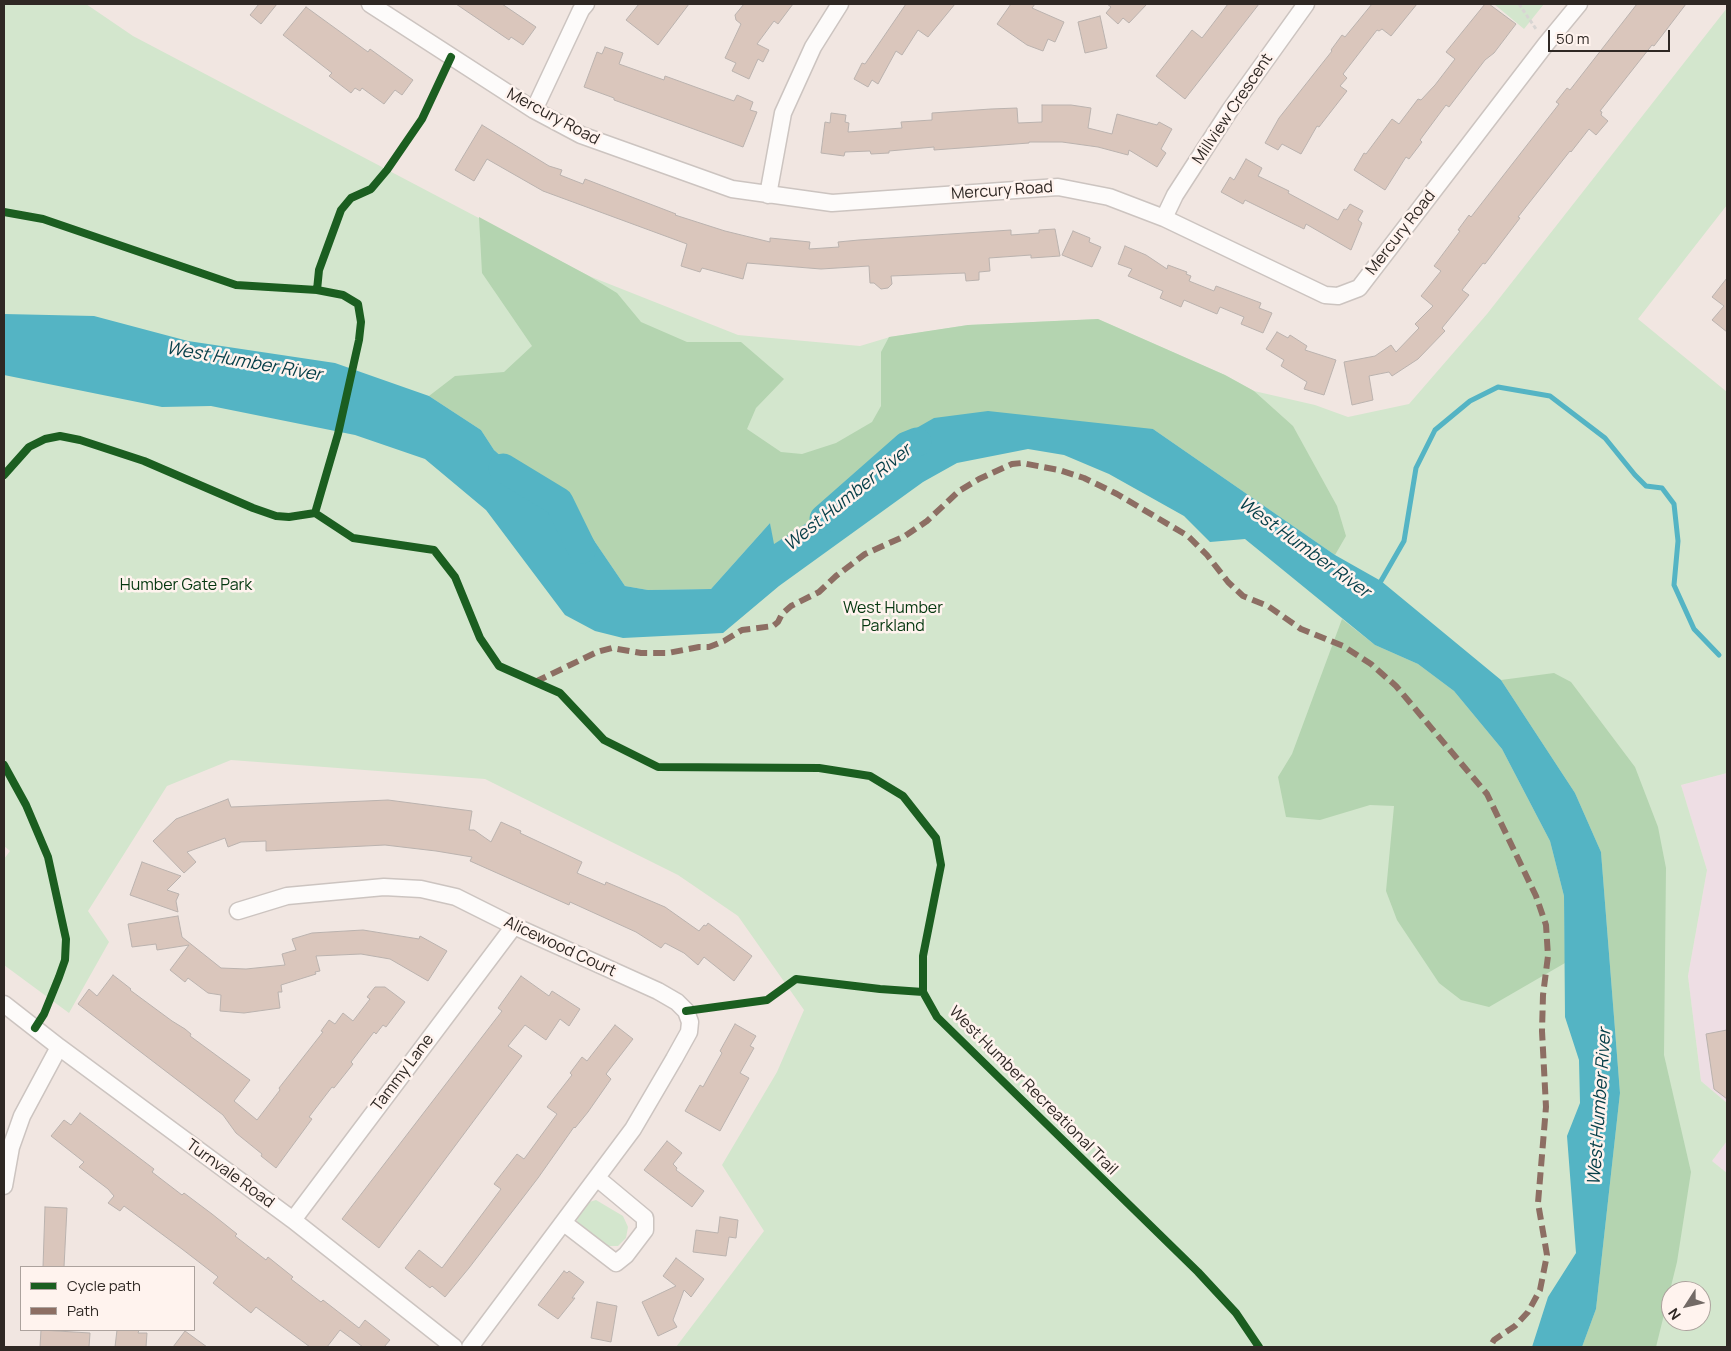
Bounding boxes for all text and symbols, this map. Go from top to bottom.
scale bar [1551,20,1674,52]
text: 50 m [1556,28,1590,49]
street label: Millview Crescent [1189,50,1277,168]
street label: Mercury Road [503,85,603,149]
street label: Mercury Road [950,178,1054,204]
street label: Mercury Road [1362,187,1440,279]
water label: West Humber River [165,338,323,386]
water label: West Humber River [780,440,916,556]
water label: West Humber River [1234,493,1374,603]
park label: Humber Gate Park [120,576,252,596]
park label: West Humber Parkland [843,599,943,637]
street label: Alicewood Court [501,913,619,981]
street label: West Humber Recreational Trail [945,1003,1121,1179]
water label: West Humber River [1584,1028,1616,1186]
street label: Tammy Lane [368,1031,438,1115]
street label: Turnvale Road [182,1136,278,1212]
legend [20,1266,195,1331]
text: Cycle path [67,1275,141,1296]
north arrow [1661,1281,1711,1331]
text: Path [67,1300,99,1321]
text: N [1663,1305,1685,1324]

